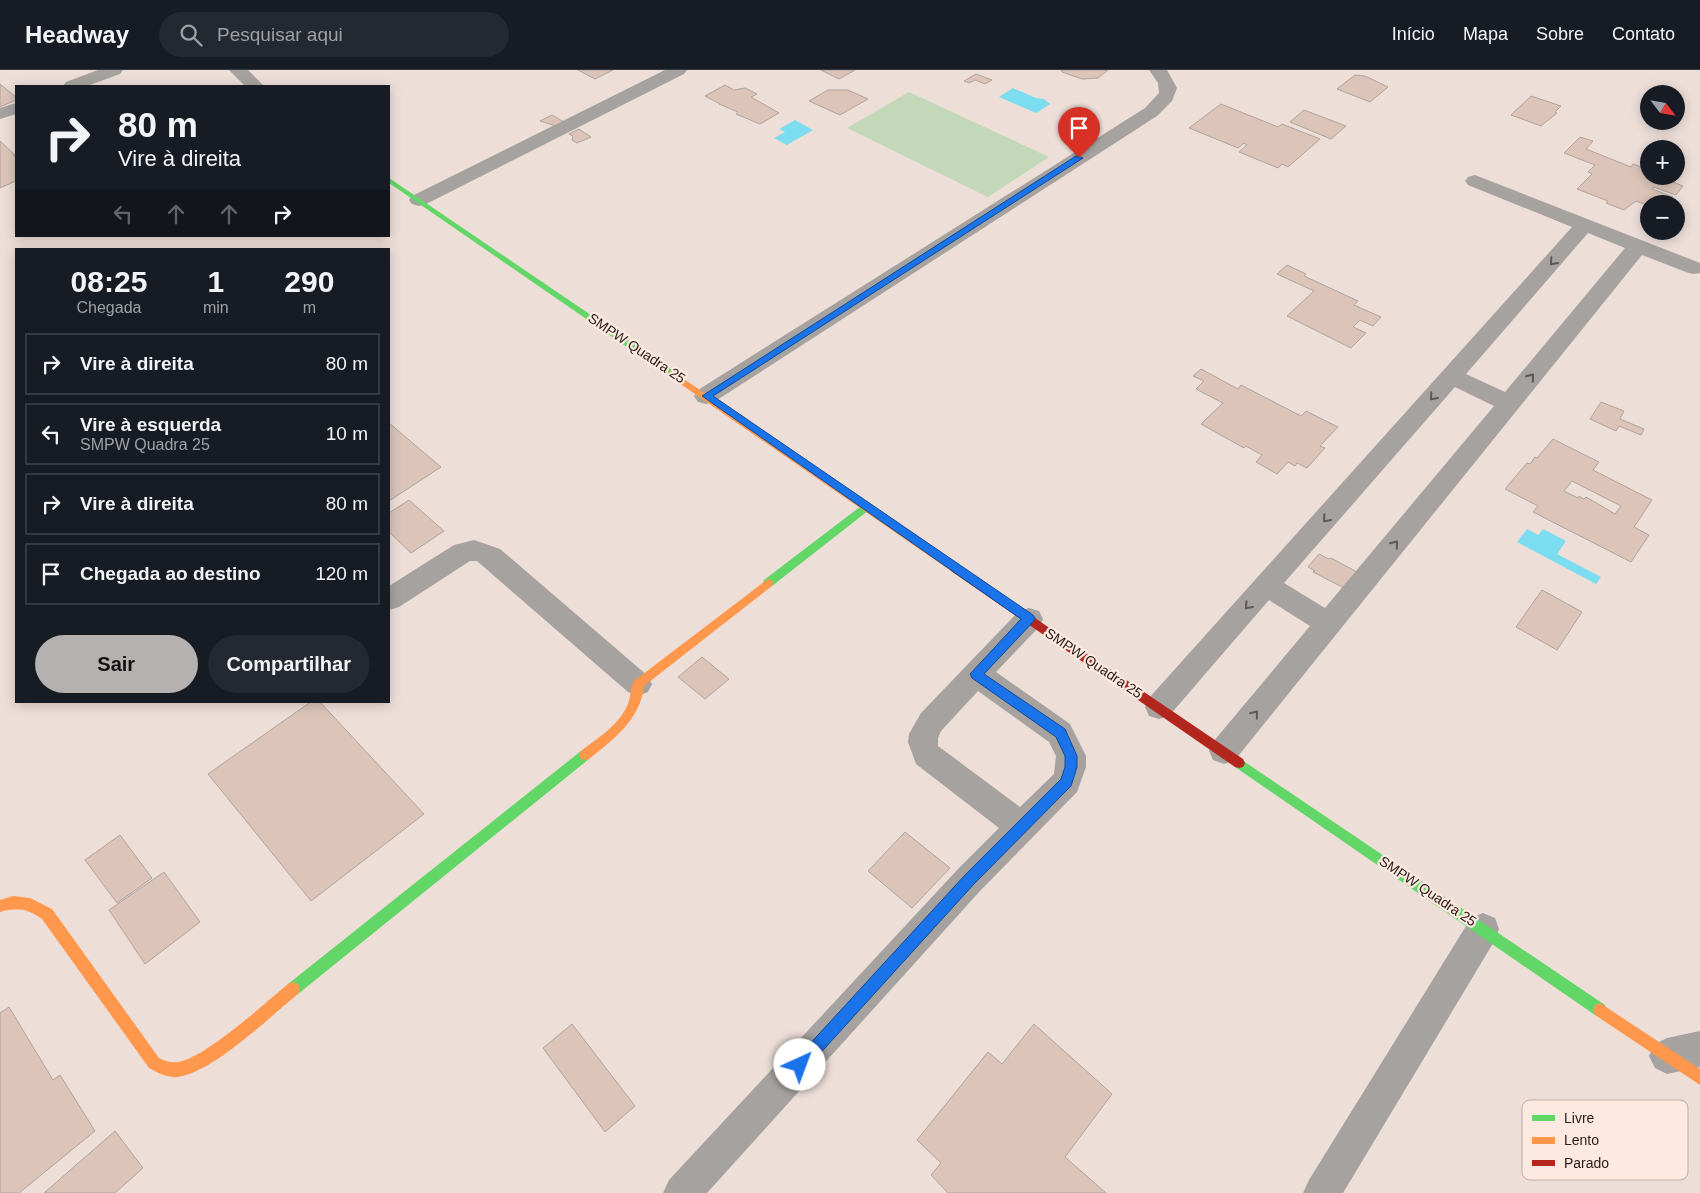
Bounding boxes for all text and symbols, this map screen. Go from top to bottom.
search box [159,12,509,57]
text: Headway [25,21,129,48]
icon: search [177,21,205,49]
text: Pesquisar aqui [217,24,343,45]
text: Início [1392,24,1435,44]
text: Mapa [1463,24,1508,44]
text: Sobre [1536,24,1584,44]
text: Contato [1612,24,1675,44]
north arrow [1640,85,1685,130]
map controls [1640,85,1685,240]
icon: right [35,105,100,170]
text: 80 m [118,105,198,144]
pin [1058,107,1100,158]
icon: arrive [1065,114,1093,142]
button: + [1640,140,1685,185]
text: Vire à direita [118,146,241,171]
button: − [1640,195,1685,240]
icon: left [109,200,137,228]
icon: ahead [162,200,190,228]
icon: ahead [215,200,243,228]
icon: right [268,200,296,228]
one-way arrow [1550,256,1559,265]
text: 08:25 [71,265,147,298]
text: 1 [207,265,224,298]
text: 290 [284,265,334,298]
text: Chegada [76,299,141,316]
text: min [203,299,229,316]
text: m [303,299,316,316]
street label: SMPW Quadra 25 [585,310,689,387]
icon: right [37,350,65,378]
text: Vire à direita [80,353,194,374]
text: 80 m [326,353,368,374]
one-way arrow [1526,374,1534,383]
one-way arrow [1430,391,1439,400]
text: Vire à esquerda [80,414,221,435]
icon: left [37,420,65,448]
text: 10 m [326,423,368,444]
text: SMPW Quadra 25 [80,436,210,453]
icon: right [37,490,65,518]
text: Vire à direita [80,493,194,514]
text: 80 m [326,493,368,514]
one-way arrow [1323,513,1332,522]
one-way arrow [1390,540,1399,549]
icon: arrive [37,560,65,588]
text: Chegada ao destino [80,563,261,584]
text: 120 m [315,563,368,584]
one-way arrow [1245,600,1253,609]
street label: SMPW Quadra 25 [1042,625,1146,702]
button: Sair [35,635,198,693]
button: Compartilhar [208,635,370,693]
one-way arrow [1249,711,1257,720]
street label: SMPW Quadra 25 [1376,853,1480,930]
position arrow [773,1038,825,1090]
legend [1522,1100,1688,1180]
text: Livre [1564,1110,1595,1126]
text: Lento [1564,1132,1599,1148]
text: Parado [1564,1155,1609,1171]

